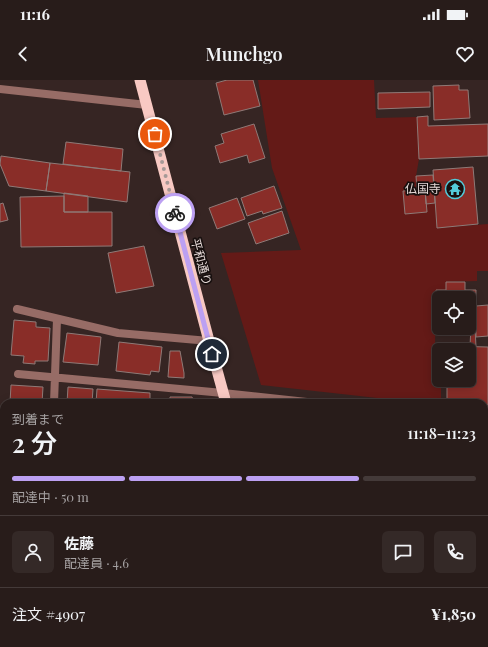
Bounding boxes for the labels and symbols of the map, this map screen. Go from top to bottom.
pin [138,117,172,151]
temple icon: 仏国寺 [444,178,466,200]
place label: 仏国寺 [405,180,441,196]
courier [155,193,195,233]
street label: 平和通り [188,236,216,287]
pin [195,337,229,371]

